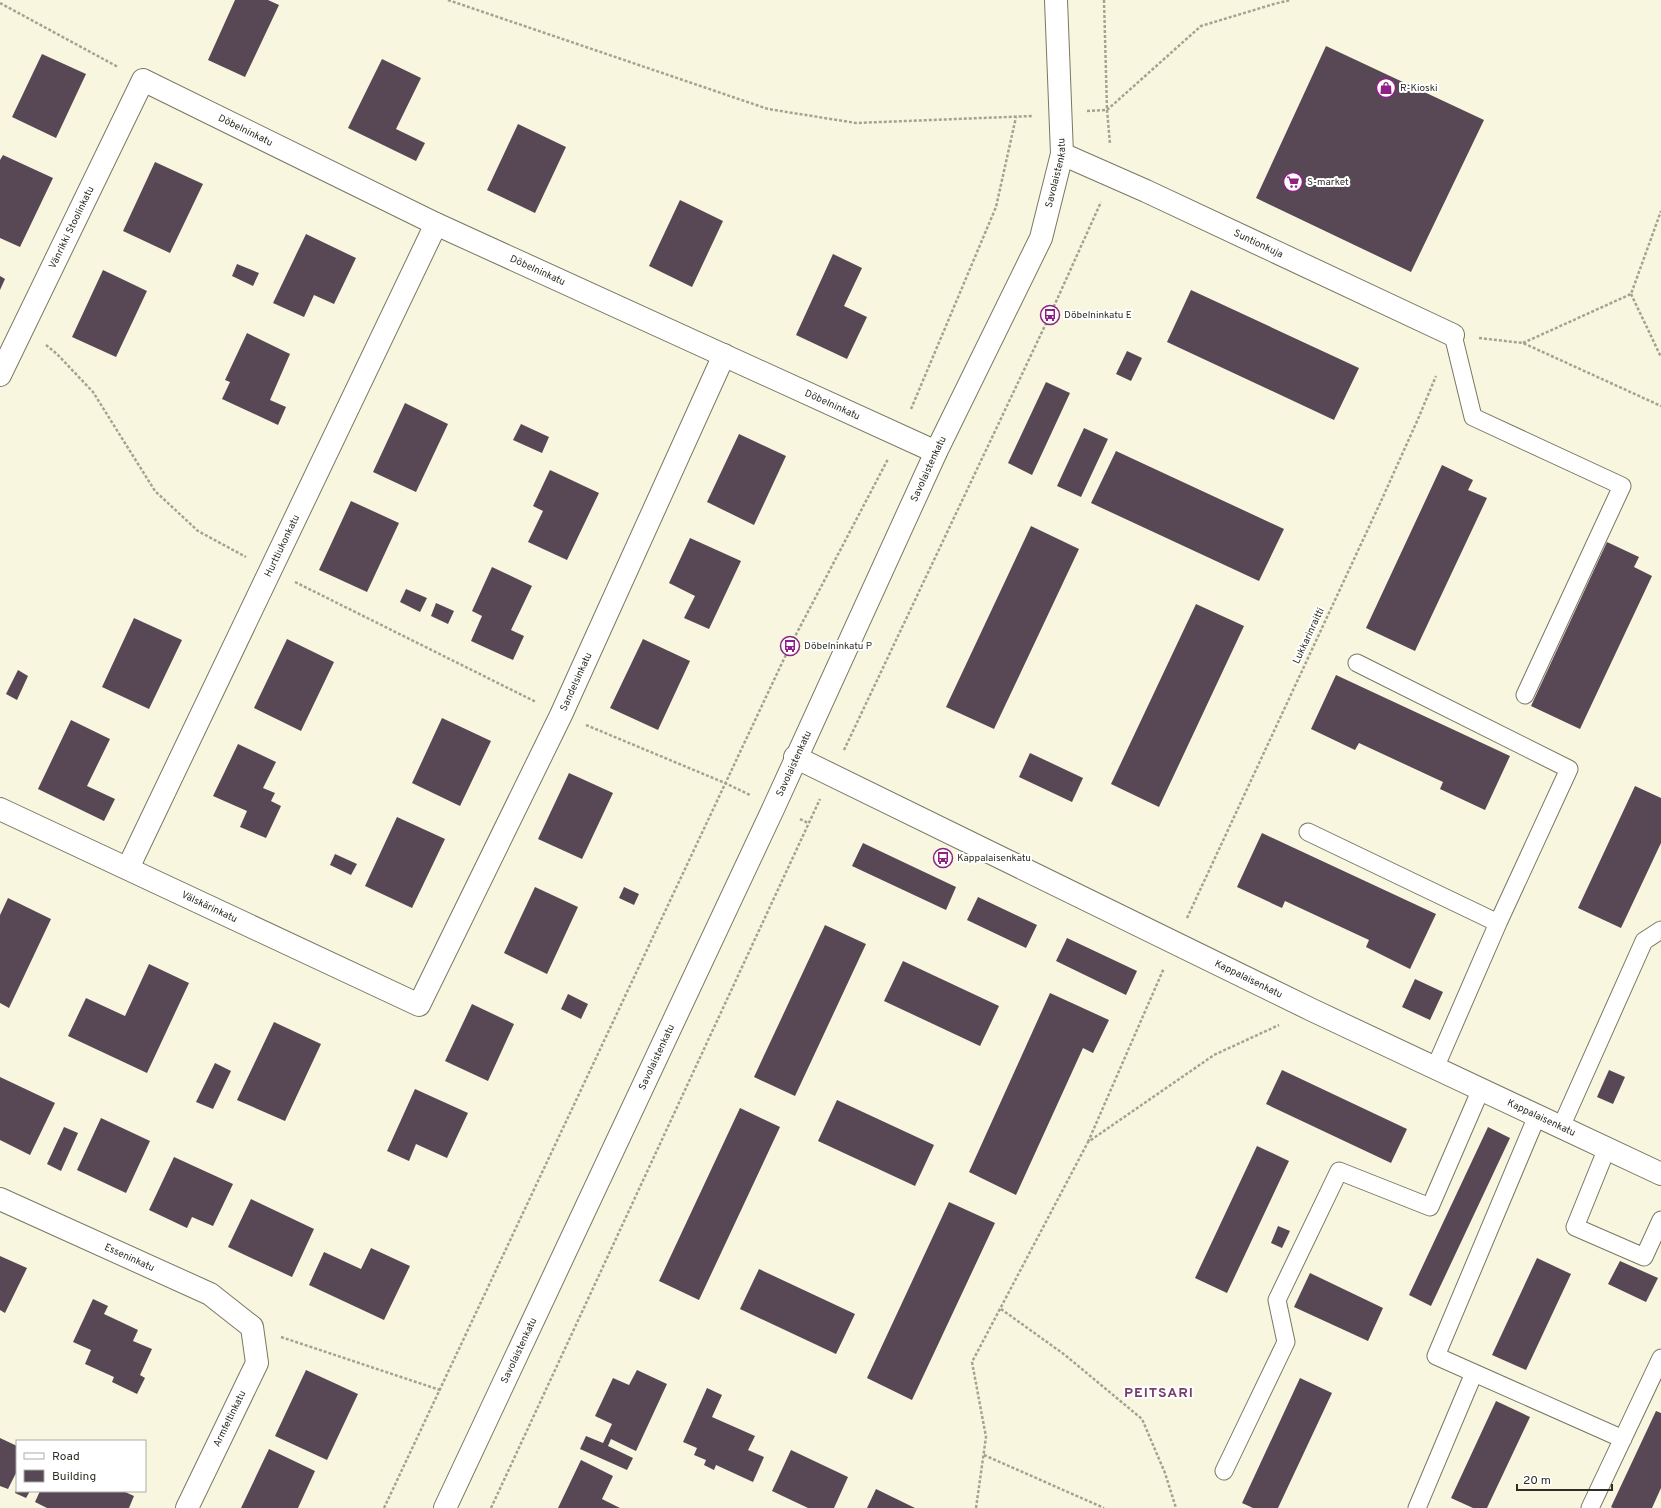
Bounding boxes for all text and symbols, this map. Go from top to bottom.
shop icon: R-Kioski [1375,77,1397,99]
place label: R-Kioski [1400,82,1438,95]
street label: Döbelninkatu [216,111,275,149]
street label: Savolaistenkatu [1042,138,1069,209]
supermarket icon: S-market [1282,171,1304,193]
place label: S-market [1307,176,1349,189]
street label: Vänrikki Stoolinkatu [46,184,97,271]
street label: Suntionkuja [1231,227,1285,261]
street label: Döbelninkatu [508,252,567,289]
bus stop icon: Döbelninkatu E [1039,304,1061,326]
place label: Döbelninkatu E [1064,309,1132,322]
street label: Döbelninkatu [803,387,862,423]
street label: Savolaistenkatu [908,434,949,504]
street label: Hurttiukonkatu [262,513,303,579]
street label: Lukkarinraitti [1290,606,1328,666]
bus stop icon: Döbelninkatu P [779,635,801,657]
place label: Döbelninkatu P [804,640,872,653]
street label: Sandelsinkatu [557,650,595,713]
street label: Savolaistenkatu [773,729,814,799]
bus stop icon: Kappalaisenkatu [932,847,954,869]
place label: Kappalaisenkatu [957,852,1031,865]
street label: Välskärinkatu [179,888,239,926]
street label: Kappalaisenkatu [1212,957,1285,1001]
street label: Savolaistenkatu [636,1022,678,1092]
street label: Kappalaisenkatu [1505,1096,1578,1139]
street label: Esseninkatu [102,1241,157,1275]
street label: Savolaistenkatu [498,1316,540,1385]
district label: PEITSARI [1124,1385,1194,1402]
street label: Armfeltinkatu [211,1389,249,1449]
legend [16,1440,146,1492]
text: Road [52,1449,80,1465]
scale bar [1517,1466,1612,1492]
text: Building [52,1469,96,1485]
text: 20 m [1523,1473,1551,1489]

